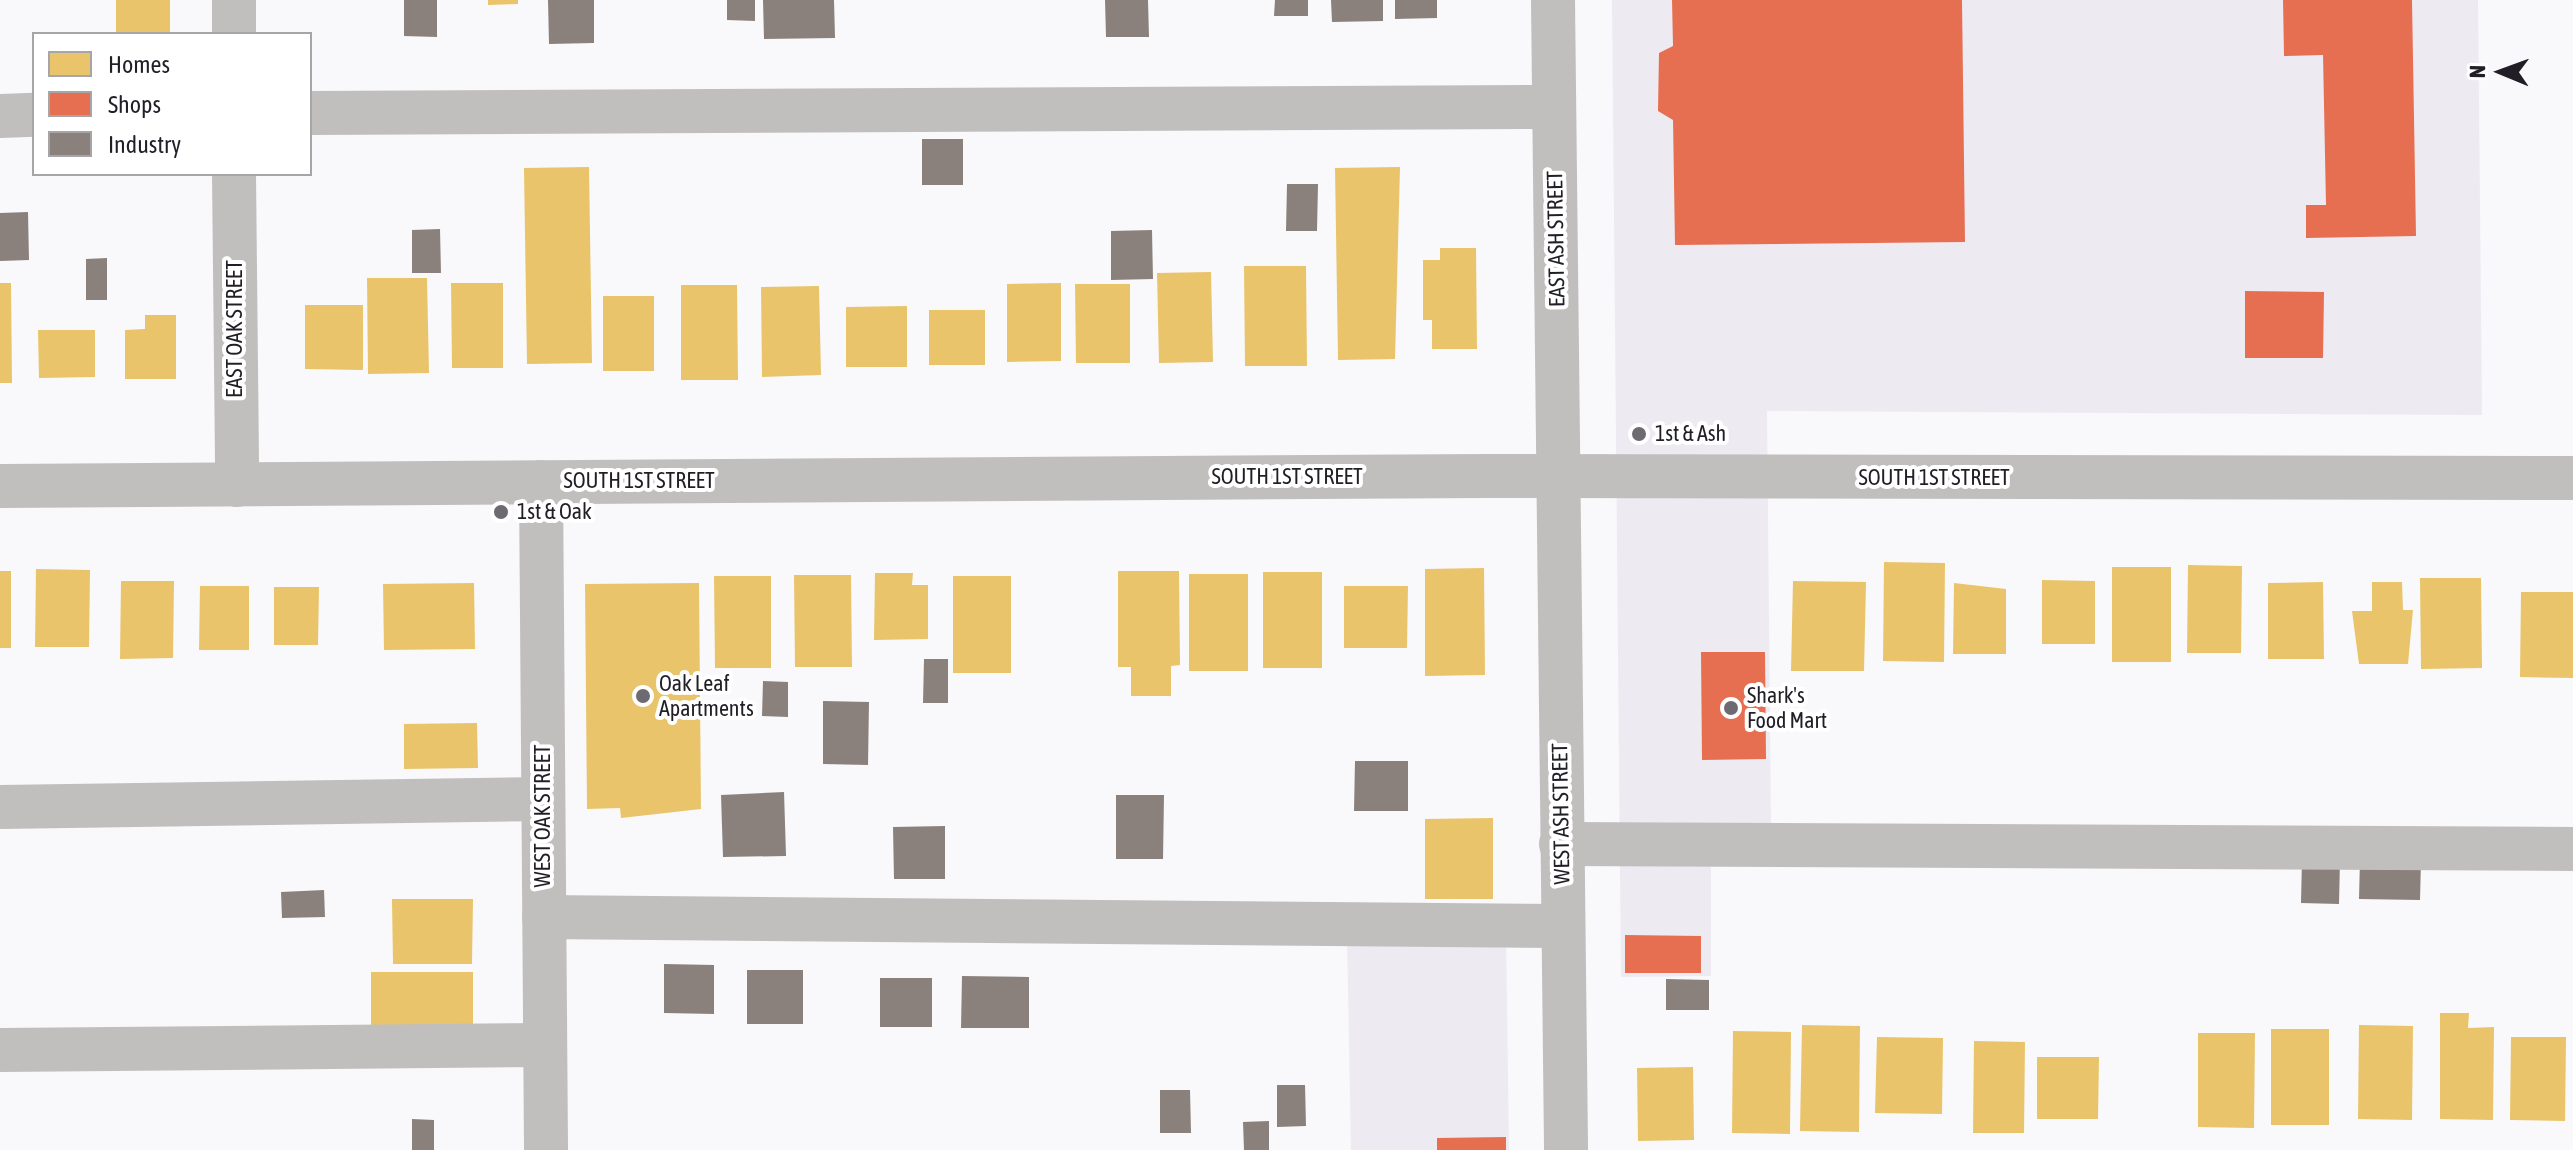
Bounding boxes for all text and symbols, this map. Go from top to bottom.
legend [32,32,312,176]
north arrow [2461,32,2541,112]
text: Homes [108,51,170,78]
text: N [2464,65,2490,78]
text: Shops [108,91,161,118]
text: Industry [108,131,181,158]
street label: EAST ASH STREET [1542,171,1570,307]
street label: EAST OAK STREET [222,260,248,398]
place label: 1st & Ash [1655,421,1726,447]
marker: 1st & Ash [1630,425,1648,443]
street label: SOUTH 1ST STREET [1211,464,1363,490]
street label: SOUTH 1ST STREET [1858,465,2010,491]
street label: SOUTH 1ST STREET [563,468,715,494]
place label: 1st & Oak [517,499,592,525]
marker: 1st & Oak [492,503,510,521]
place label: Oak Leaf Apartments [659,670,754,722]
place label: Shark's Food Mart [1747,682,1827,734]
marker: Oak Leaf Apartments [634,687,652,705]
marker: Shark's Food Mart [1722,699,1740,717]
street label: WEST ASH STREET [1547,743,1575,885]
street label: WEST OAK STREET [530,745,556,887]

